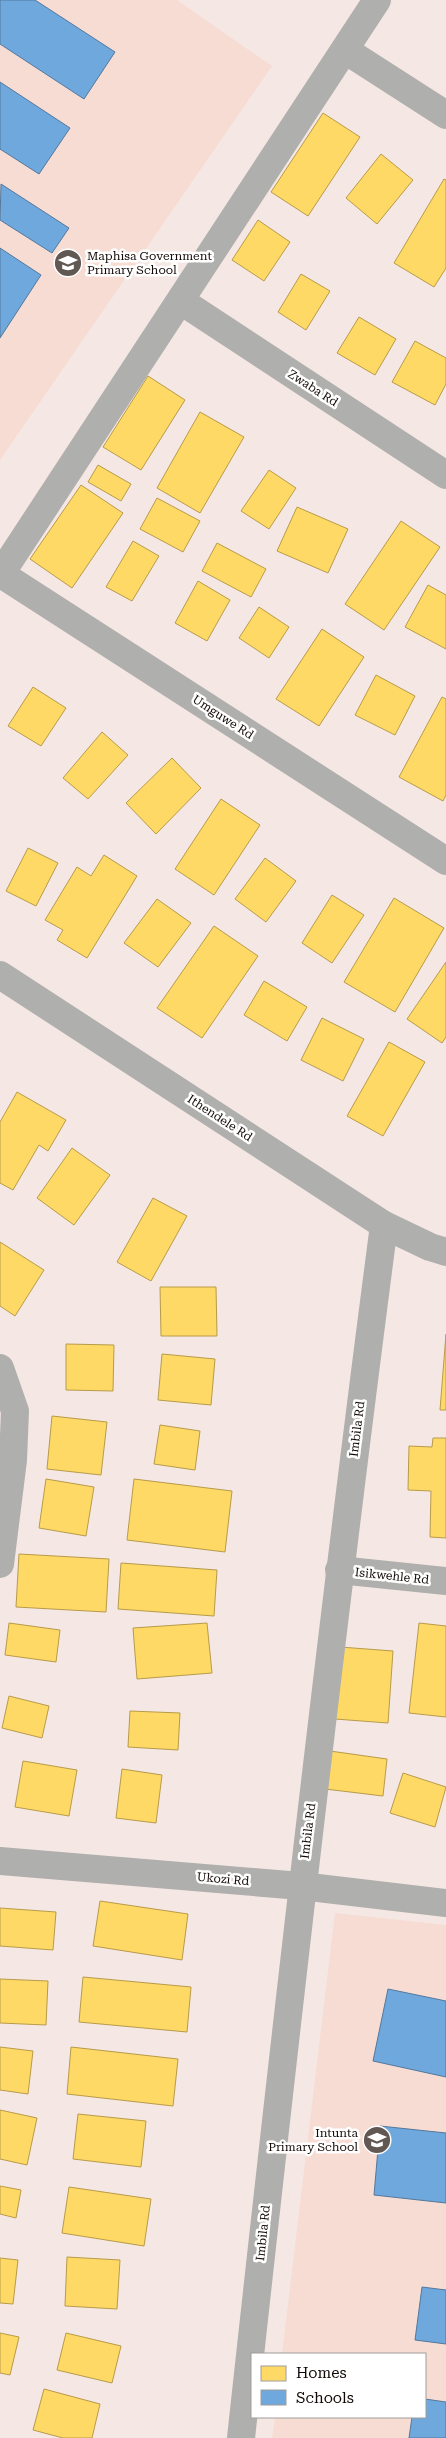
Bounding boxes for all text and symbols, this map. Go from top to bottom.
school or university icon: Maphisa Government Primary School [53,248,83,278]
place label: Maphisa Government Primary School [87,249,212,277]
street label: Zwaba Rd [285,367,341,409]
street label: Umguwe Rd [190,692,256,742]
street label: Ithendele Rd [185,1092,255,1144]
street label: Imbila Rd [347,1400,367,1458]
street label: Isikwehle Rd [354,1565,430,1587]
street label: Imbila Rd [298,1802,318,1860]
street label: Ukozi Rd [196,1870,250,1888]
school or university icon: Intunta Primary School [362,2125,392,2155]
place label: Intunta Primary School [268,2126,358,2154]
street label: Imbila Rd [253,2204,273,2262]
legend [251,2353,426,2418]
text: Homes [296,2364,347,2382]
text: Schools [296,2389,354,2407]

